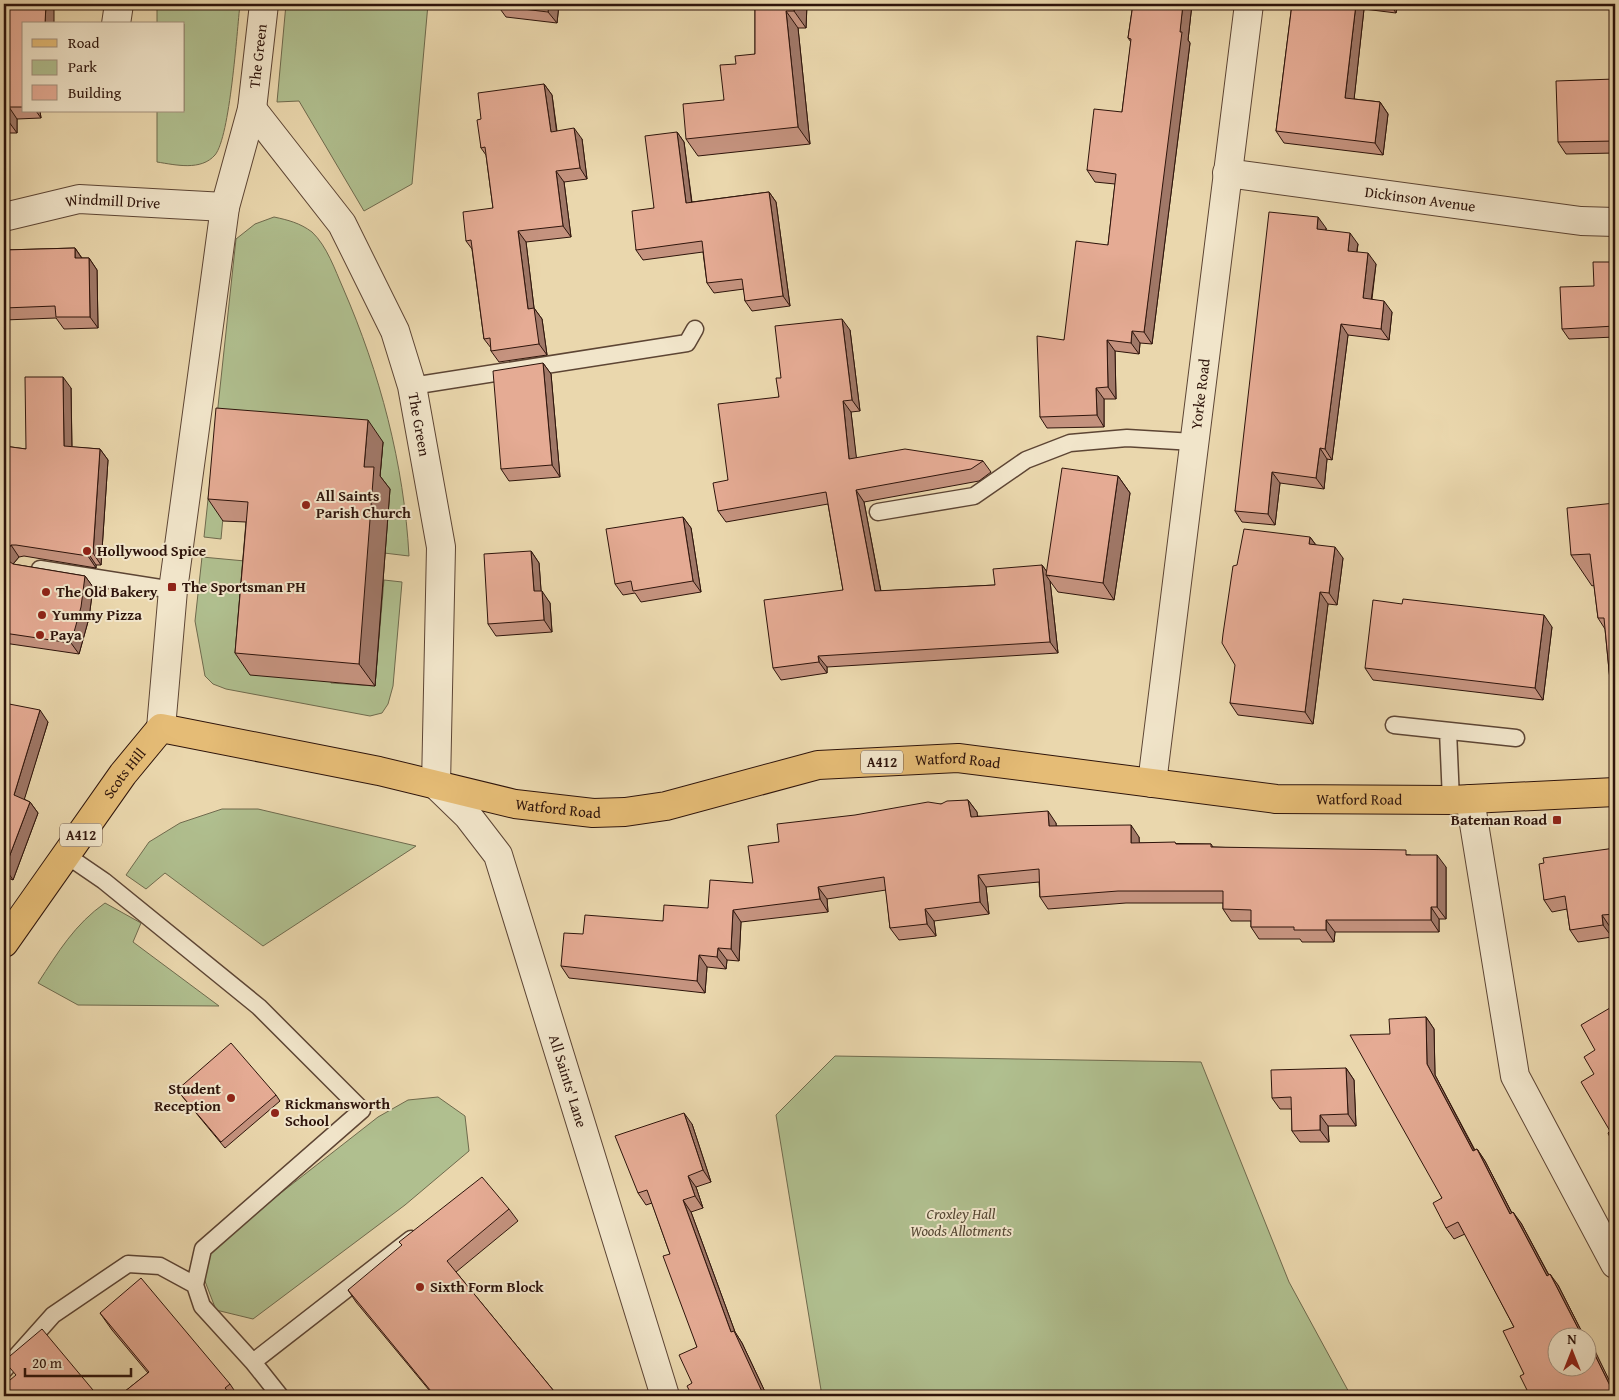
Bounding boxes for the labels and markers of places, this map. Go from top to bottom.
place label: All Saints Parish Church [316,485,411,523]
marker: All Saints Parish Church [300,499,312,511]
place label: Hollywood Spice [97,540,206,561]
marker: Hollywood Spice [81,545,93,557]
place label: The Sportsman PH [182,576,306,597]
place label: The Old Bakery [56,581,158,602]
marker: The Sportsman PH [166,581,178,593]
marker: The Old Bakery [40,586,52,598]
place label: Yummy Pizza [52,604,142,625]
marker: Yummy Pizza [36,609,48,621]
place label: Paya [50,624,82,645]
marker: Paya [34,629,46,641]
place label: Bateman Road [1451,809,1547,830]
marker: Bateman Road [1551,814,1563,826]
place label: Student Reception [154,1078,221,1116]
marker: Student Reception [225,1092,237,1104]
place label: Rickmansworth School [285,1093,390,1131]
marker: Rickmansworth School [269,1107,281,1119]
place label: Sixth Form Block [430,1276,544,1297]
marker: Sixth Form Block [414,1281,426,1293]

